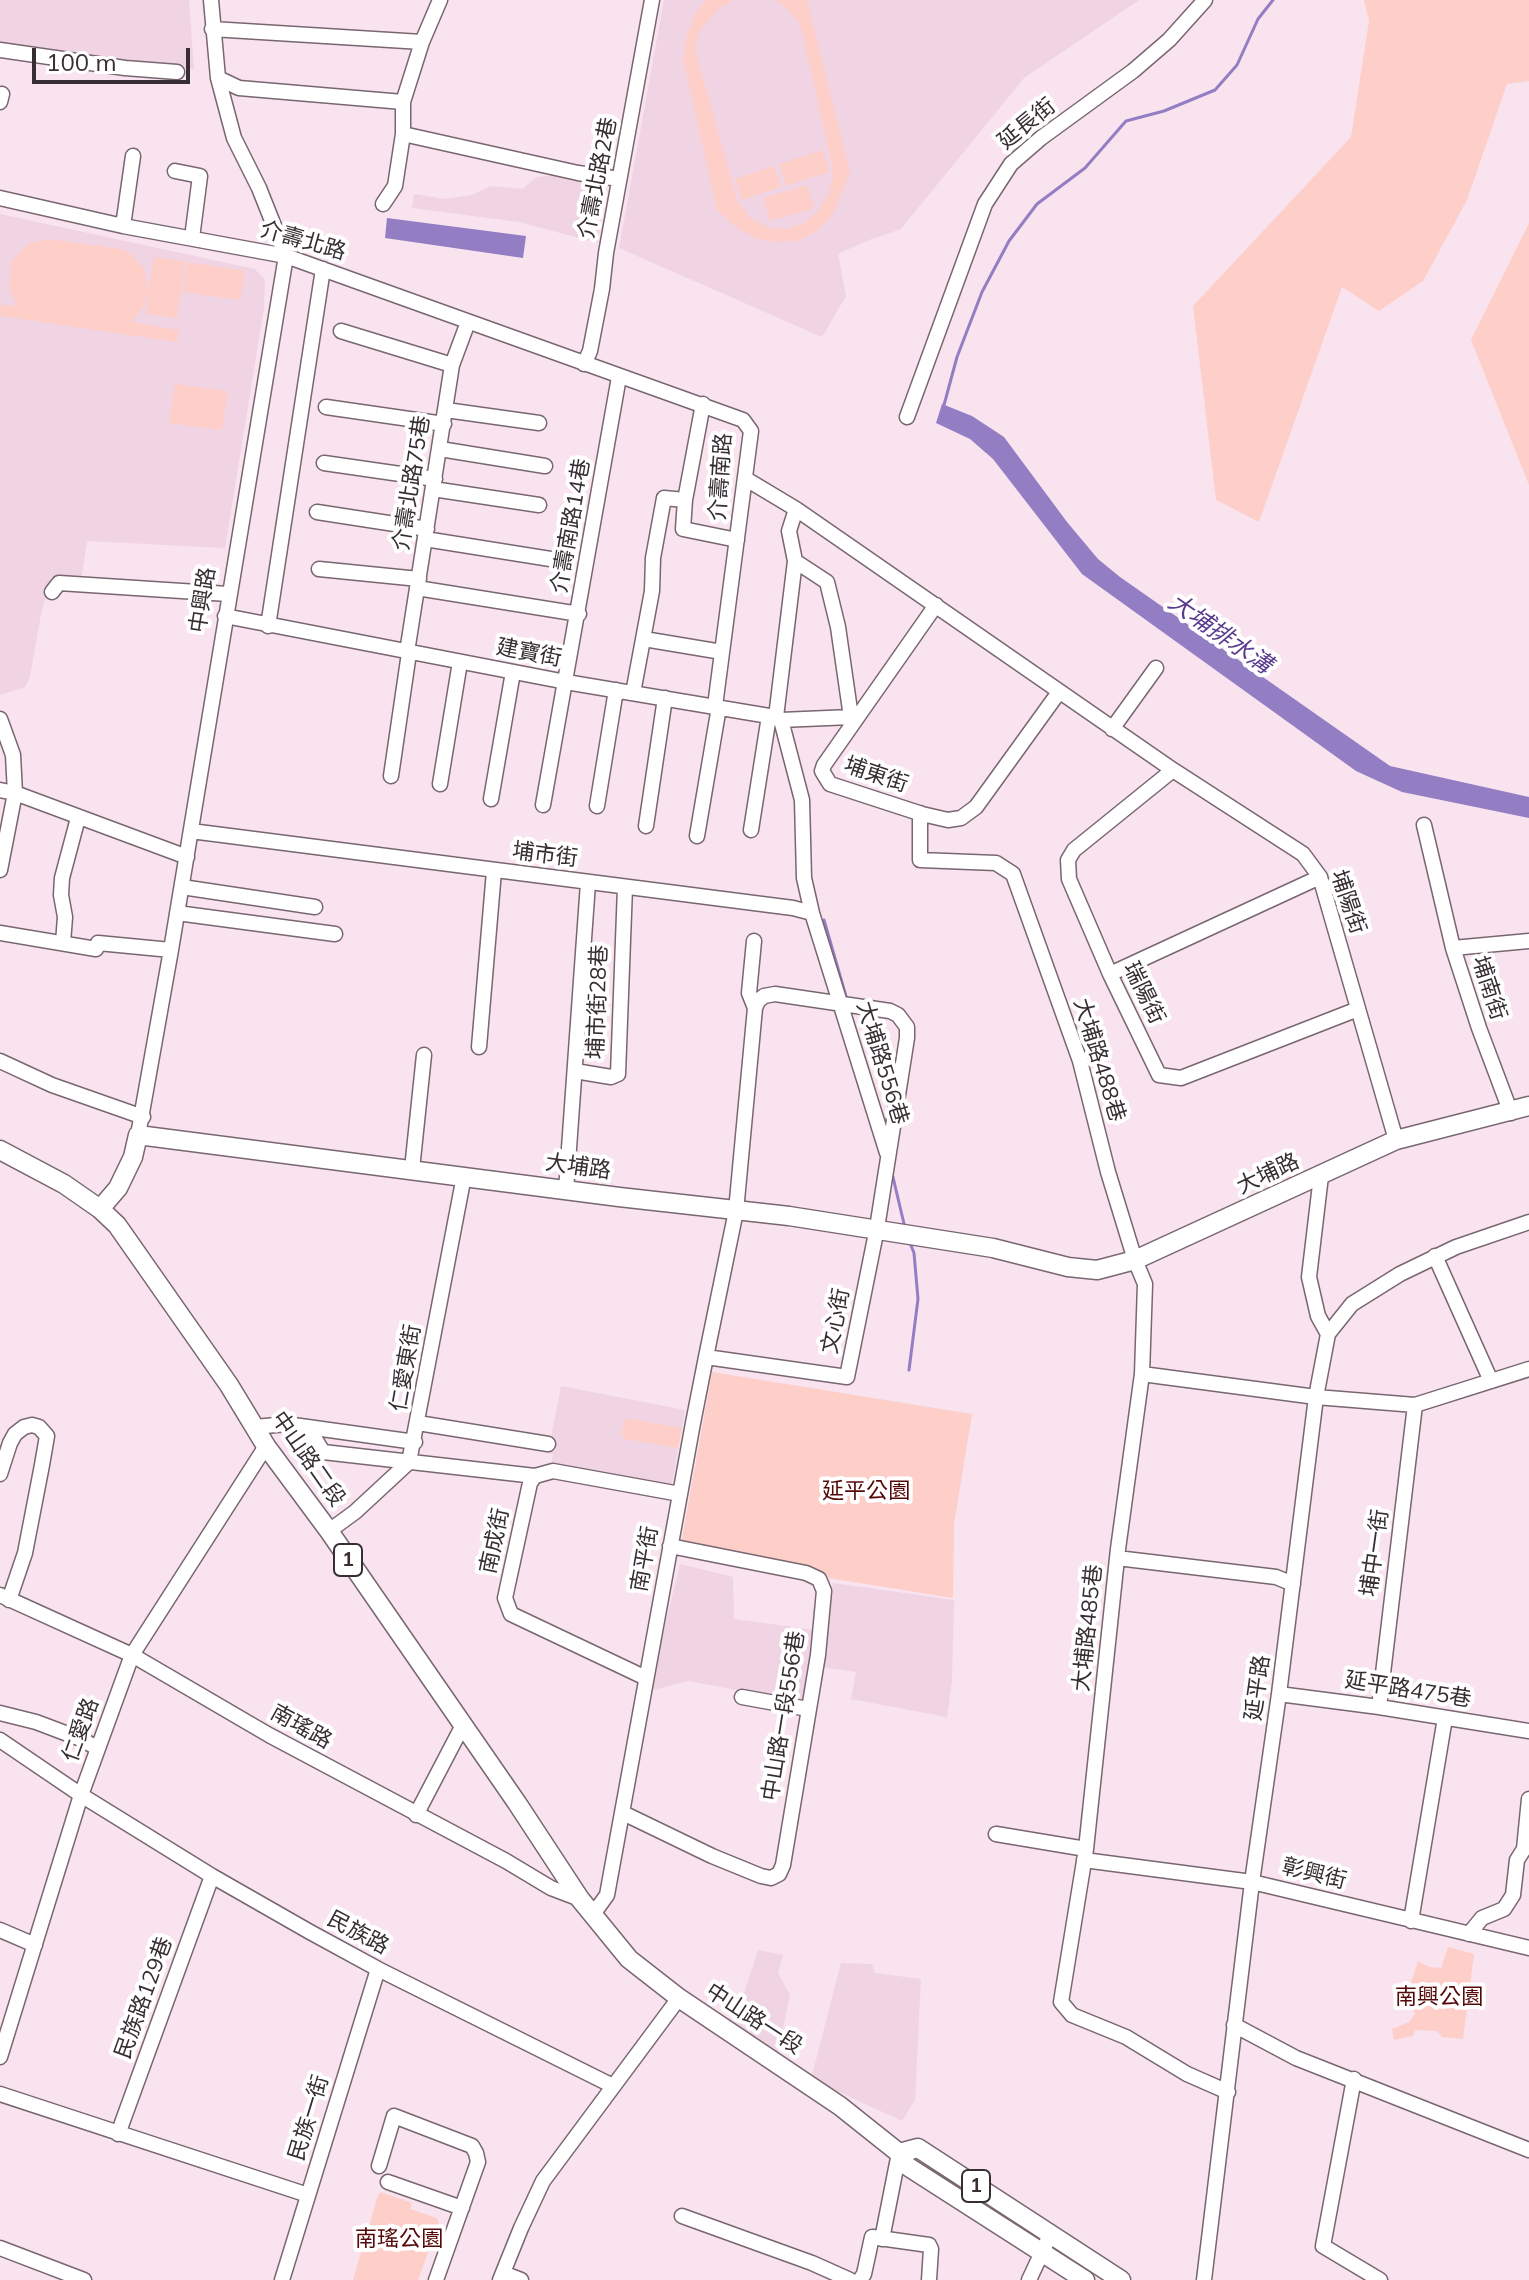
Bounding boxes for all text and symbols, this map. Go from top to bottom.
scale bar [36,32,194,82]
text: 100 m [46,47,117,77]
street label: 延長街 [993,93,1061,155]
street label: 介壽北路2巷 [573,115,623,241]
street label: 介壽北路 [257,216,349,266]
street label: 介壽北路75巷 [388,414,436,552]
street label: 介壽南路 [705,432,737,522]
street label: 介壽南路14巷 [546,457,596,595]
street label: 中興路 [185,565,221,635]
water label: 大埔排水溝 [1163,588,1277,680]
street label: 建寶街 [494,634,564,672]
street label: 埔東街 [841,752,911,798]
street label: 埔市街 [511,838,579,872]
street label: 埔陽街 [1325,867,1371,937]
street label: 埔市街28巷 [583,944,613,1060]
street label: 埔南街 [1466,953,1512,1023]
street label: 瑞陽街 [1118,958,1170,1028]
street label: 大埔路488巷 [1068,995,1130,1125]
street label: 大埔路556巷 [851,998,913,1128]
street label: 大埔路 [1233,1148,1303,1200]
street label: 大埔路 [543,1149,613,1185]
street label: 文心街 [817,1286,855,1356]
street label: 仁愛東街 [385,1322,427,1414]
street label: 中山路二段 [266,1406,350,1512]
park label: 延平公園 [822,1478,910,1504]
street label: 南成街 [475,1506,515,1576]
street label: 埔中一街 [1356,1508,1394,1598]
street label: 南平街 [626,1524,664,1594]
road number: 1 [334,1544,362,1576]
street label: 大埔路485巷 [1068,1563,1108,1693]
street label: 中山路一段556巷 [758,1629,810,1803]
street label: 延平路 [1240,1653,1276,1723]
street label: 延平路475巷 [1343,1667,1473,1713]
street label: 仁愛路 [57,1694,105,1766]
street label: 南瑤路 [266,1699,336,1755]
street label: 彰興街 [1279,1853,1349,1895]
street label: 民族路 [323,1906,393,1960]
street label: 民族路129巷 [110,1934,178,2062]
street label: 中山路一段 [701,1978,807,2060]
park label: 南興公園 [1395,1984,1483,2010]
street label: 民族一街 [284,2072,334,2164]
road number: 1 [962,2170,990,2202]
park label: 南瑤公園 [355,2226,443,2252]

